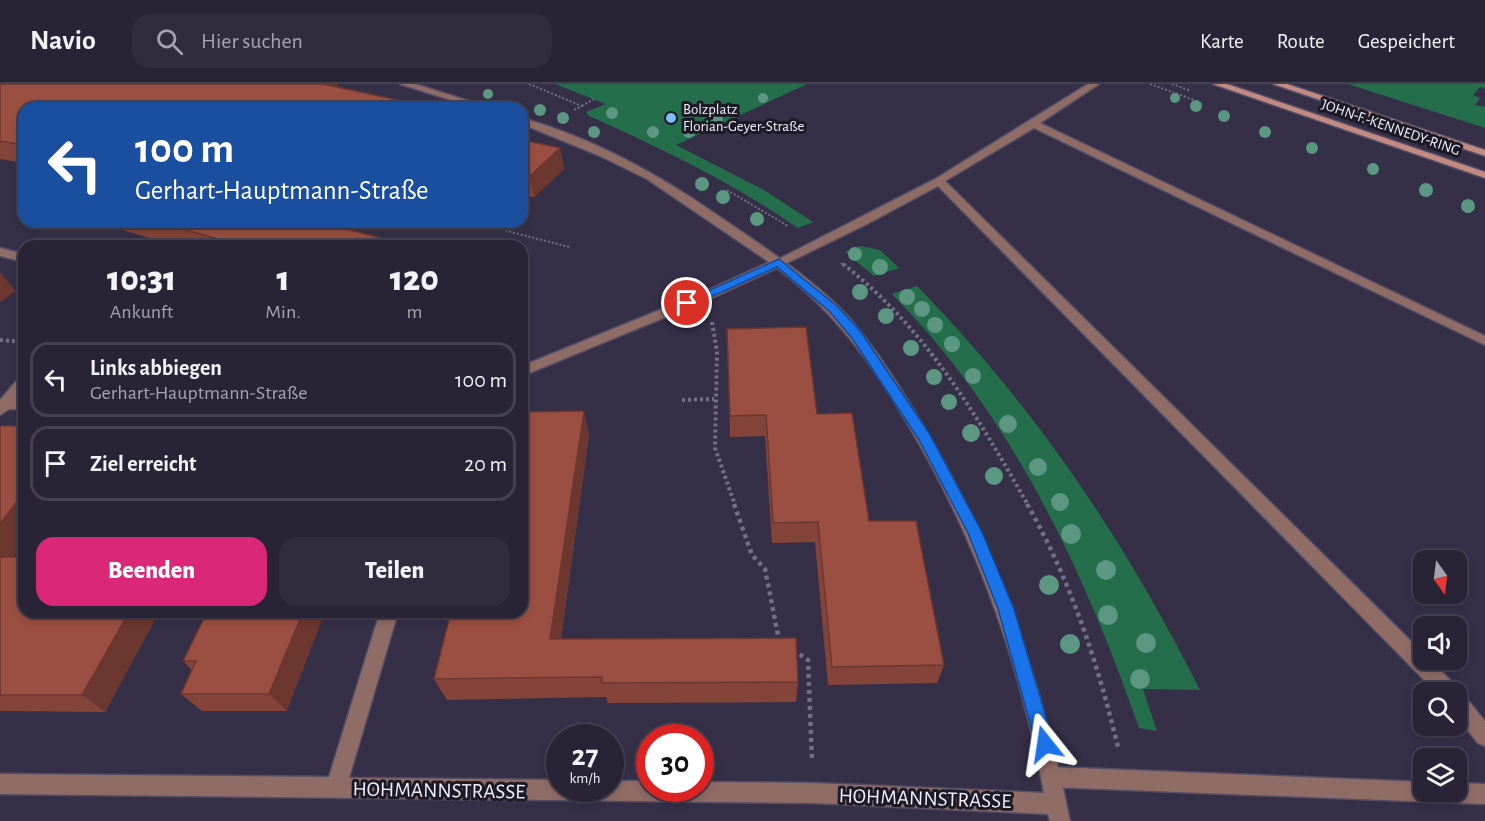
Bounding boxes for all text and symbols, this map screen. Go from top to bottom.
search box [132,14,552,68]
icon: search [153,25,186,58]
text: Navio [30,27,96,55]
text: Hier suchen [201,30,303,52]
text: Karte [1200,31,1244,52]
text: Route [1277,31,1325,52]
text: Gespeichert [1358,31,1455,52]
street label: JOHN-F.-KENNEDY-RING [1320,97,1462,158]
place label: Bolzplatz Florian-Geyer-Straße [683,102,804,134]
marker: Bolzplatz Florian-Geyer-Straße [664,111,678,125]
icon: left [36,126,114,204]
text: 100 m [135,128,234,170]
text: Gerhart-Hauptmann-Straße [135,177,428,204]
text: 10:31 [107,261,176,297]
text: 1 [276,261,290,297]
text: 120 [390,261,439,297]
pin [661,277,712,328]
icon: arrive [670,286,703,319]
text: Ankunft [110,302,173,322]
text: Min. [265,302,301,322]
text: m [406,302,422,322]
text: Links abbiegen [90,357,222,379]
icon: left [39,363,72,396]
text: 100 m [455,369,507,391]
text: Gerhart-Hauptmann-Straße [90,383,307,403]
icon: arrive [39,447,72,480]
text: Ziel erreicht [90,453,197,475]
text: 20 m [464,453,507,475]
button: Beenden [36,537,267,606]
button: Teilen [279,537,510,606]
north arrow [1413,550,1467,604]
map controls [1413,550,1467,802]
button: sound [1413,616,1467,670]
button: search [1413,682,1467,736]
position arrow [1013,712,1077,776]
speed limit sign: 30 [636,724,714,802]
text: 27 [571,741,599,771]
button: layers [1413,748,1467,802]
text: km/h [570,771,600,786]
street label: HOHMANNSTRASSE [352,778,526,803]
street label: HOHMANNSTRASSE [838,785,1012,812]

